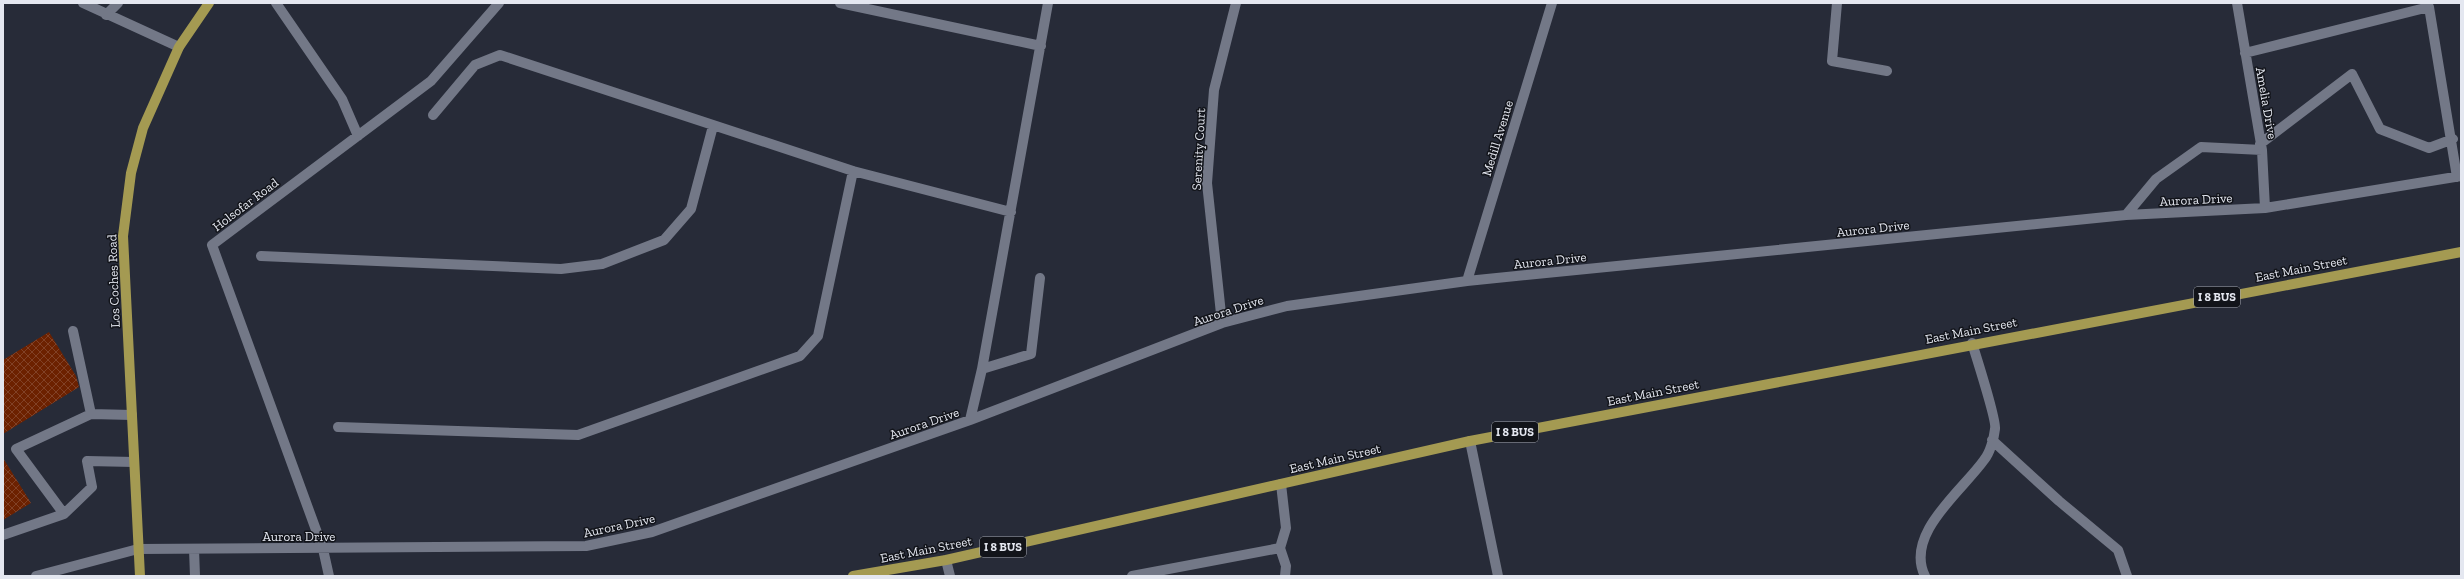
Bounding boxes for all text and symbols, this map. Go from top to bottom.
street label: Amelia Drive [2253,66,2280,140]
street label: Medill Avenue [1479,98,1516,178]
street label: Serenity Court [1189,107,1208,191]
street label: Holsofar Road [209,175,281,234]
street label: Aurora Drive [2159,190,2233,209]
street label: Aurora Drive [1836,217,1910,240]
street label: Los Coches Road [104,234,123,328]
street label: Aurora Drive [1513,249,1587,272]
street label: East Main Street [2254,252,2348,285]
road number: I 8 BUS [2194,287,2240,307]
street label: Aurora Drive [1191,292,1265,329]
street label: East Main Street [1924,314,2018,347]
street label: East Main Street [1606,376,1700,409]
street label: Aurora Drive [887,405,961,442]
road number: I 8 BUS [1492,422,1538,442]
street label: East Main Street [1288,441,1382,476]
street label: Aurora Drive [582,511,656,540]
street label: Aurora Drive [263,529,335,544]
street label: East Main Street [879,533,973,566]
road number: I 8 BUS [980,537,1026,557]

